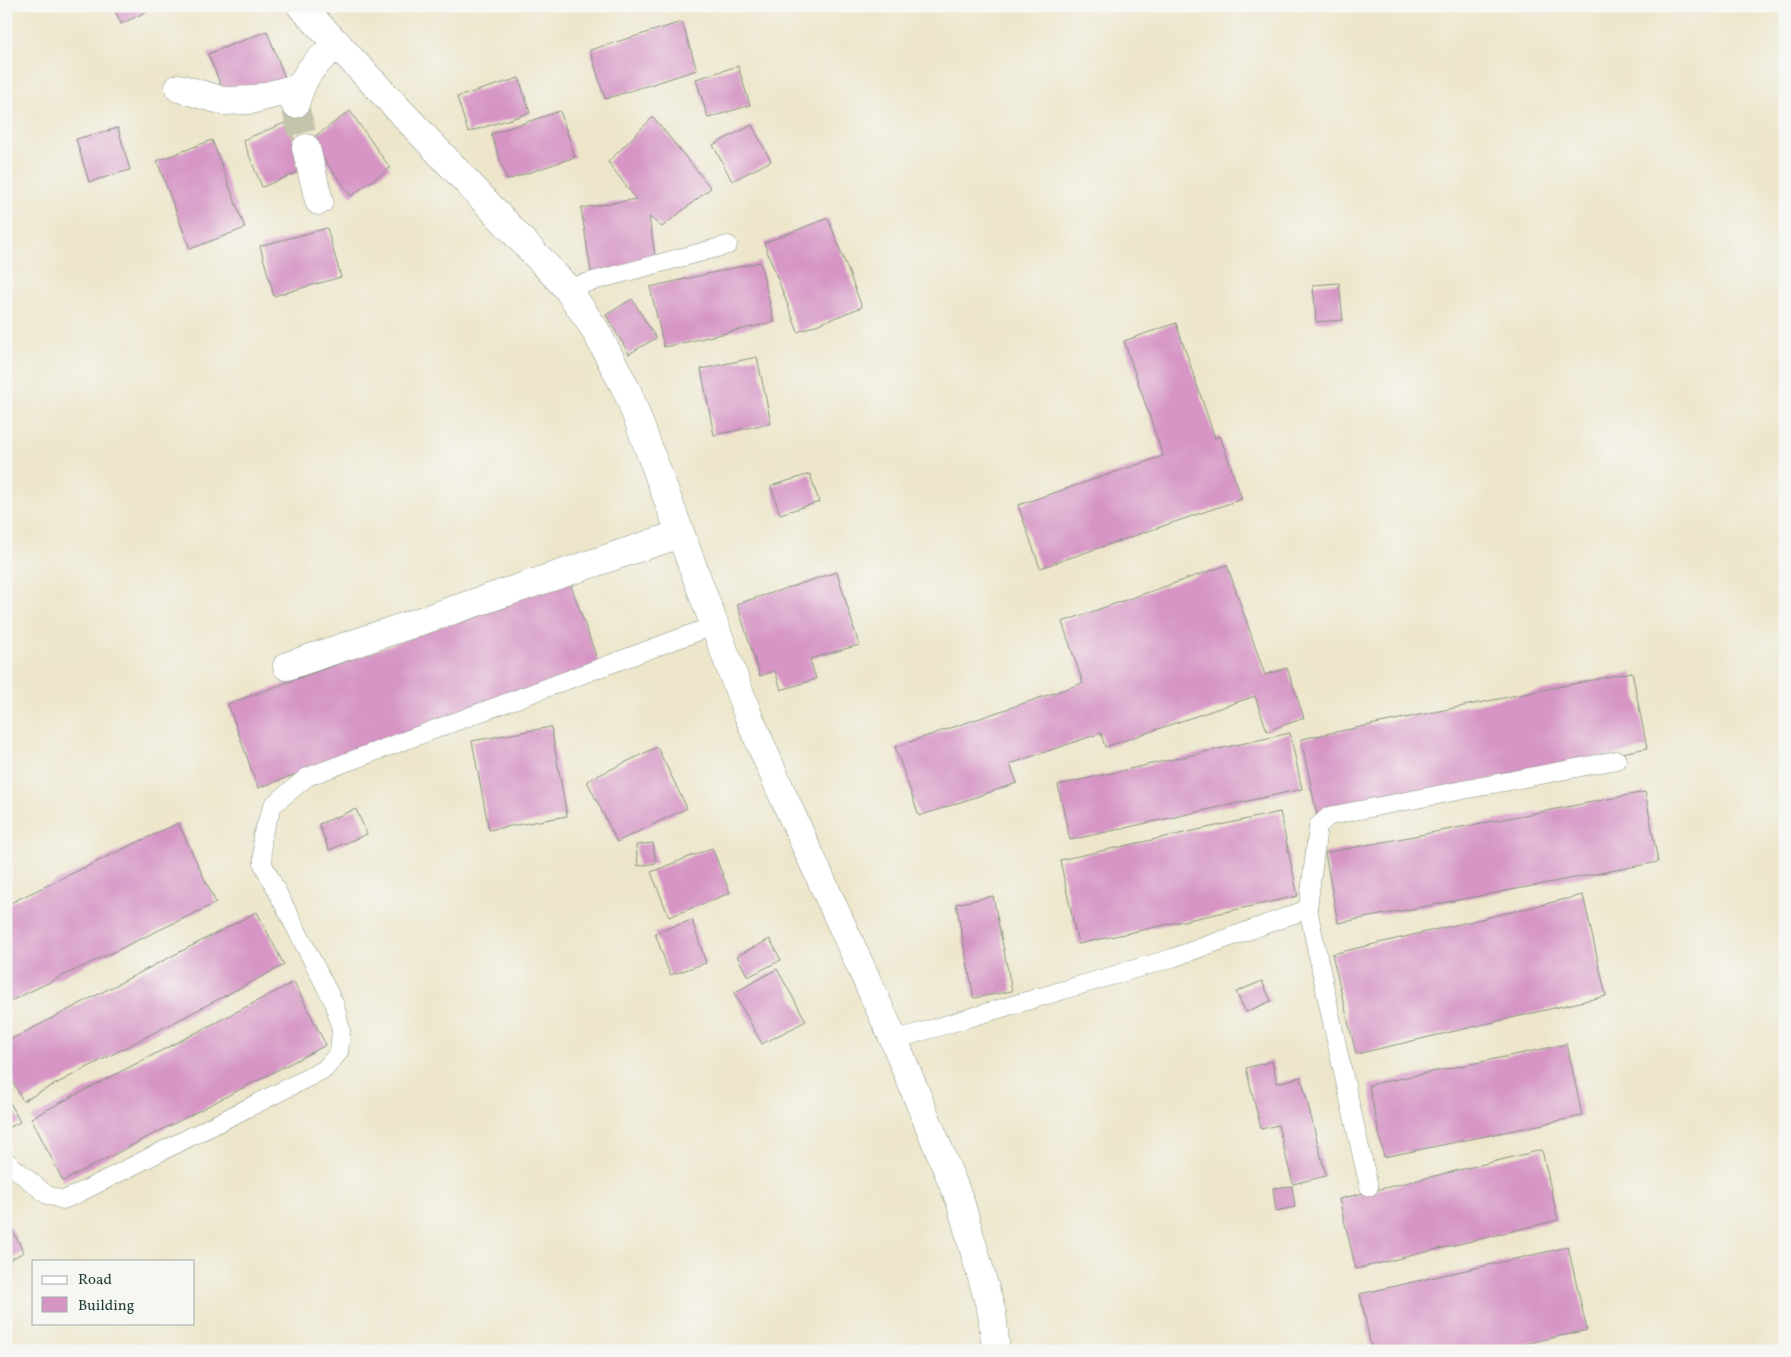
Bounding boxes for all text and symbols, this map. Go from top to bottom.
legend [32,1260,195,1324]
text: Road [78,1270,112,1291]
text: Building [78,1296,135,1317]

